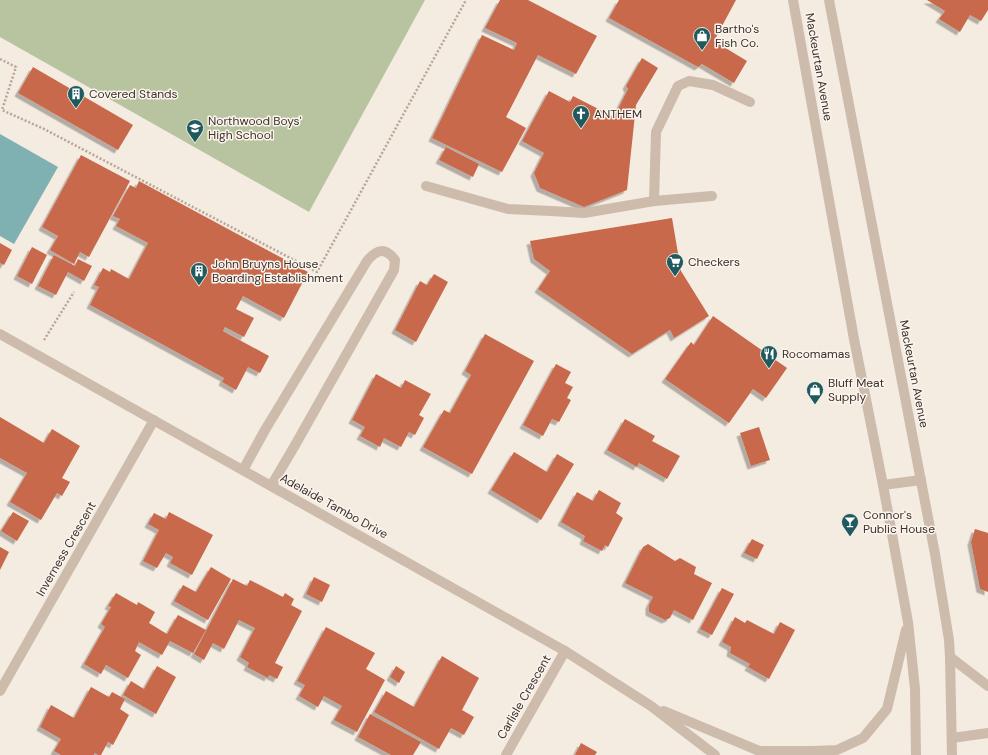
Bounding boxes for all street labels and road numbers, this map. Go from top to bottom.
street label: Mackeurtan Avenue [802,12,836,122]
street label: Mackeurtan Avenue [896,319,932,429]
street label: Adelaide Tambo Drive [277,470,391,542]
street label: Inverness Crescent [32,499,100,599]
street label: Carlisle Crescent [493,652,555,742]

